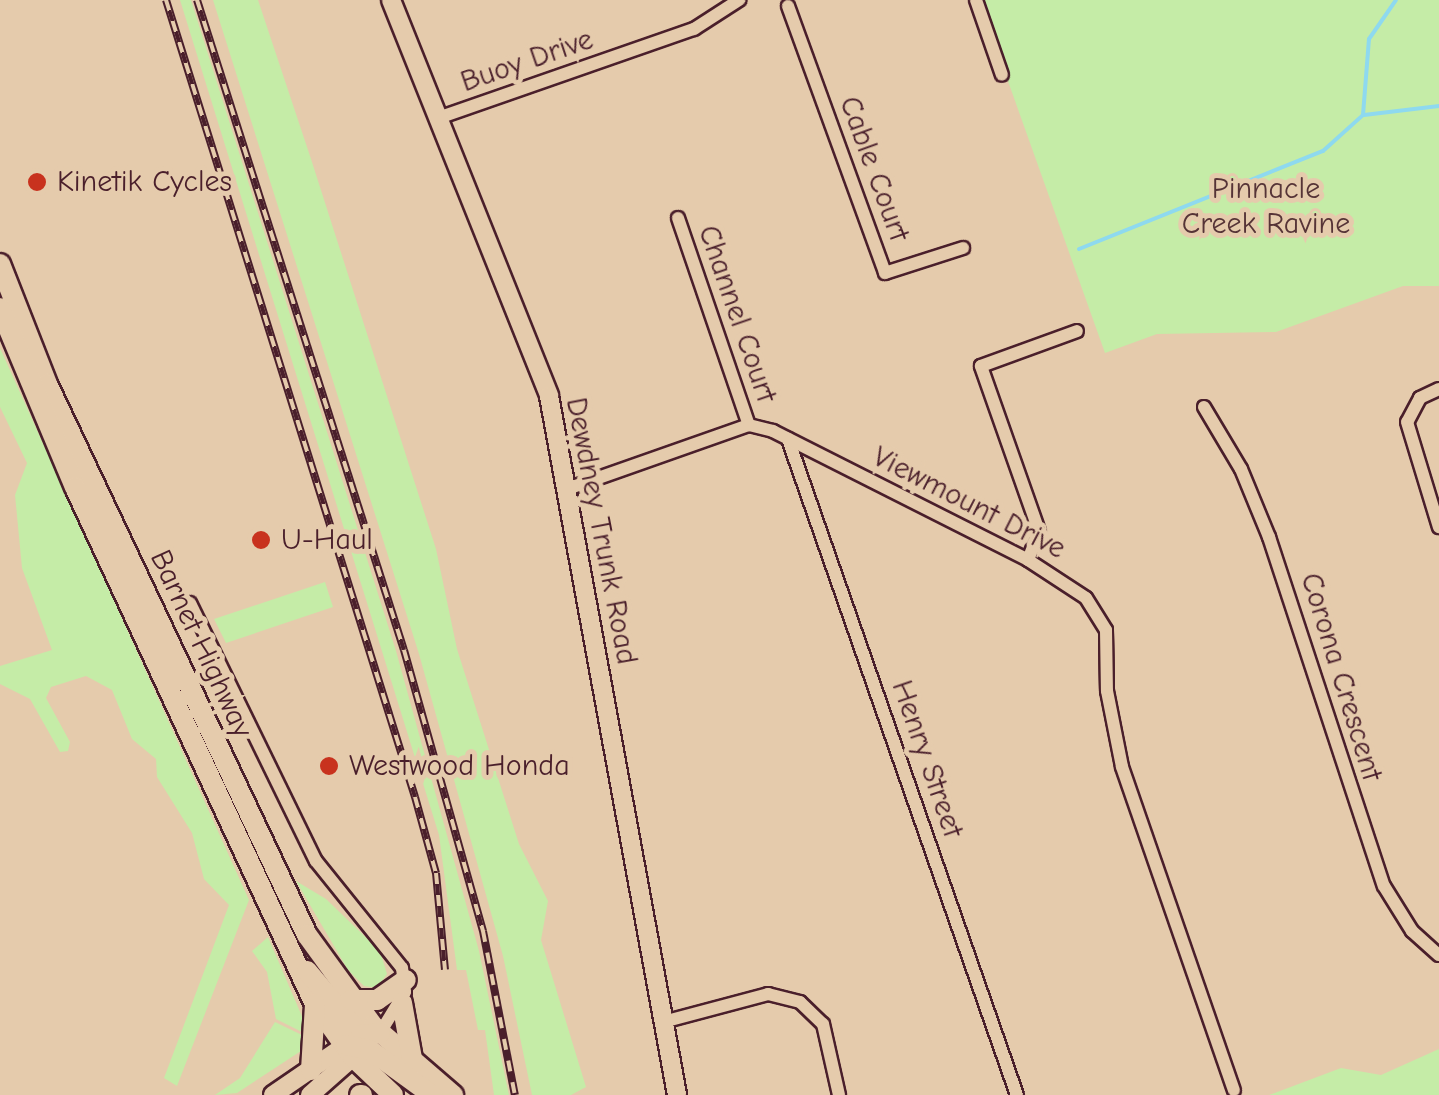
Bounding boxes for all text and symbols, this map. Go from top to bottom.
street label: Buoy Drive [456,22,598,100]
street label: Cable Court [831,92,917,246]
place label: Kinetik Cycles [57,164,232,200]
marker: Kinetik Cycles [26,171,48,193]
park label: Pinnacle Creek Ravine [1182,171,1350,242]
street label: Channel Court [690,221,784,407]
street label: Dewdney Trunk Road [557,395,645,667]
street label: Viewmount Drive [867,439,1071,567]
place label: U-Haul [281,522,373,558]
marker: U-Haul [250,529,272,551]
street label: Barnet Highway [142,544,260,744]
street label: Corona Crescent [1292,569,1390,785]
street label: Henry Street [883,676,971,842]
place label: Westwood Honda [349,748,570,784]
marker: Westwood Honda [318,755,340,777]

